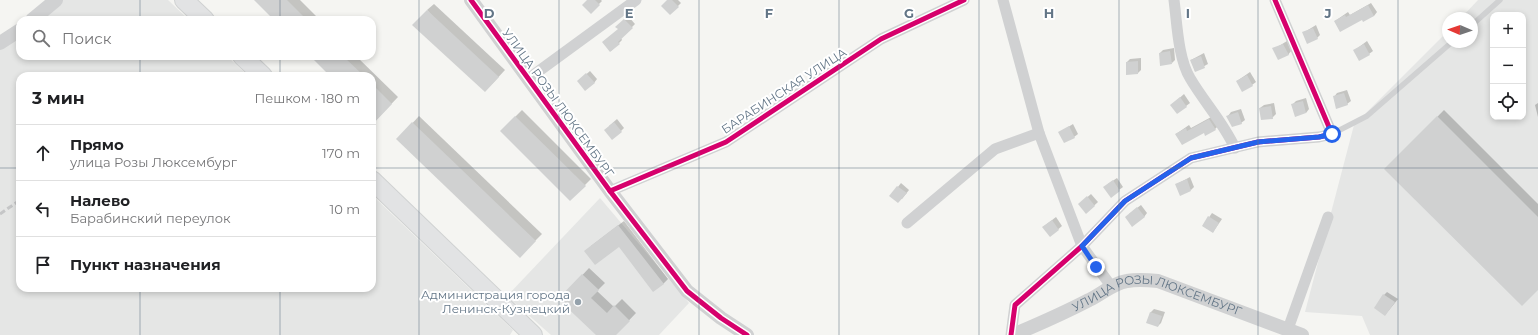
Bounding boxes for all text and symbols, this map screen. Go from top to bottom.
text: D [484,5,495,21]
text: E [625,5,634,21]
text: F [765,5,773,21]
text: G [904,5,914,21]
text: H [1044,5,1054,21]
text: I [1186,5,1190,21]
text: J [1323,5,1332,21]
north arrow [1442,12,1478,48]
map controls [1490,12,1526,120]
button: + [1490,12,1526,48]
search box [16,16,376,60]
street label: УЛИЦА РОЗЫ ЛЮКСЕМБУРГ [499,25,618,180]
icon: search [30,27,52,49]
text: Поиск [62,29,111,48]
street label: БАРАБИНСКАЯ УЛИЦА [718,44,849,137]
button: − [1490,48,1526,84]
button: locate [1490,84,1526,120]
text: 3 мин [32,88,85,108]
text: Пешком · 180 m [254,90,360,106]
route start [1323,125,1341,143]
text: Прямо [70,135,124,154]
icon: ahead [32,142,54,164]
text: 170 m [322,145,360,161]
text: улица Розы Люксембург [70,154,237,170]
text: Налево [70,191,130,210]
icon: left [32,198,54,220]
text: 10 m [330,201,360,217]
text: Барабинский переулок [70,210,231,226]
icon: arrive [32,254,54,276]
text: Пункт назначения [70,255,221,274]
route end [1087,258,1105,276]
text: УЛИЦА РОЗЫ ЛЮКСЕМБУРГ [1069,272,1244,319]
place label: Администрация города Ленинск-Кузнецкий [421,287,570,316]
marker: Администрация города Ленинск-Кузнецкий [573,297,583,307]
street label: УЛИЦА РОЗЫ ЛЮКСЕМБУРГ [1067,303,1247,321]

